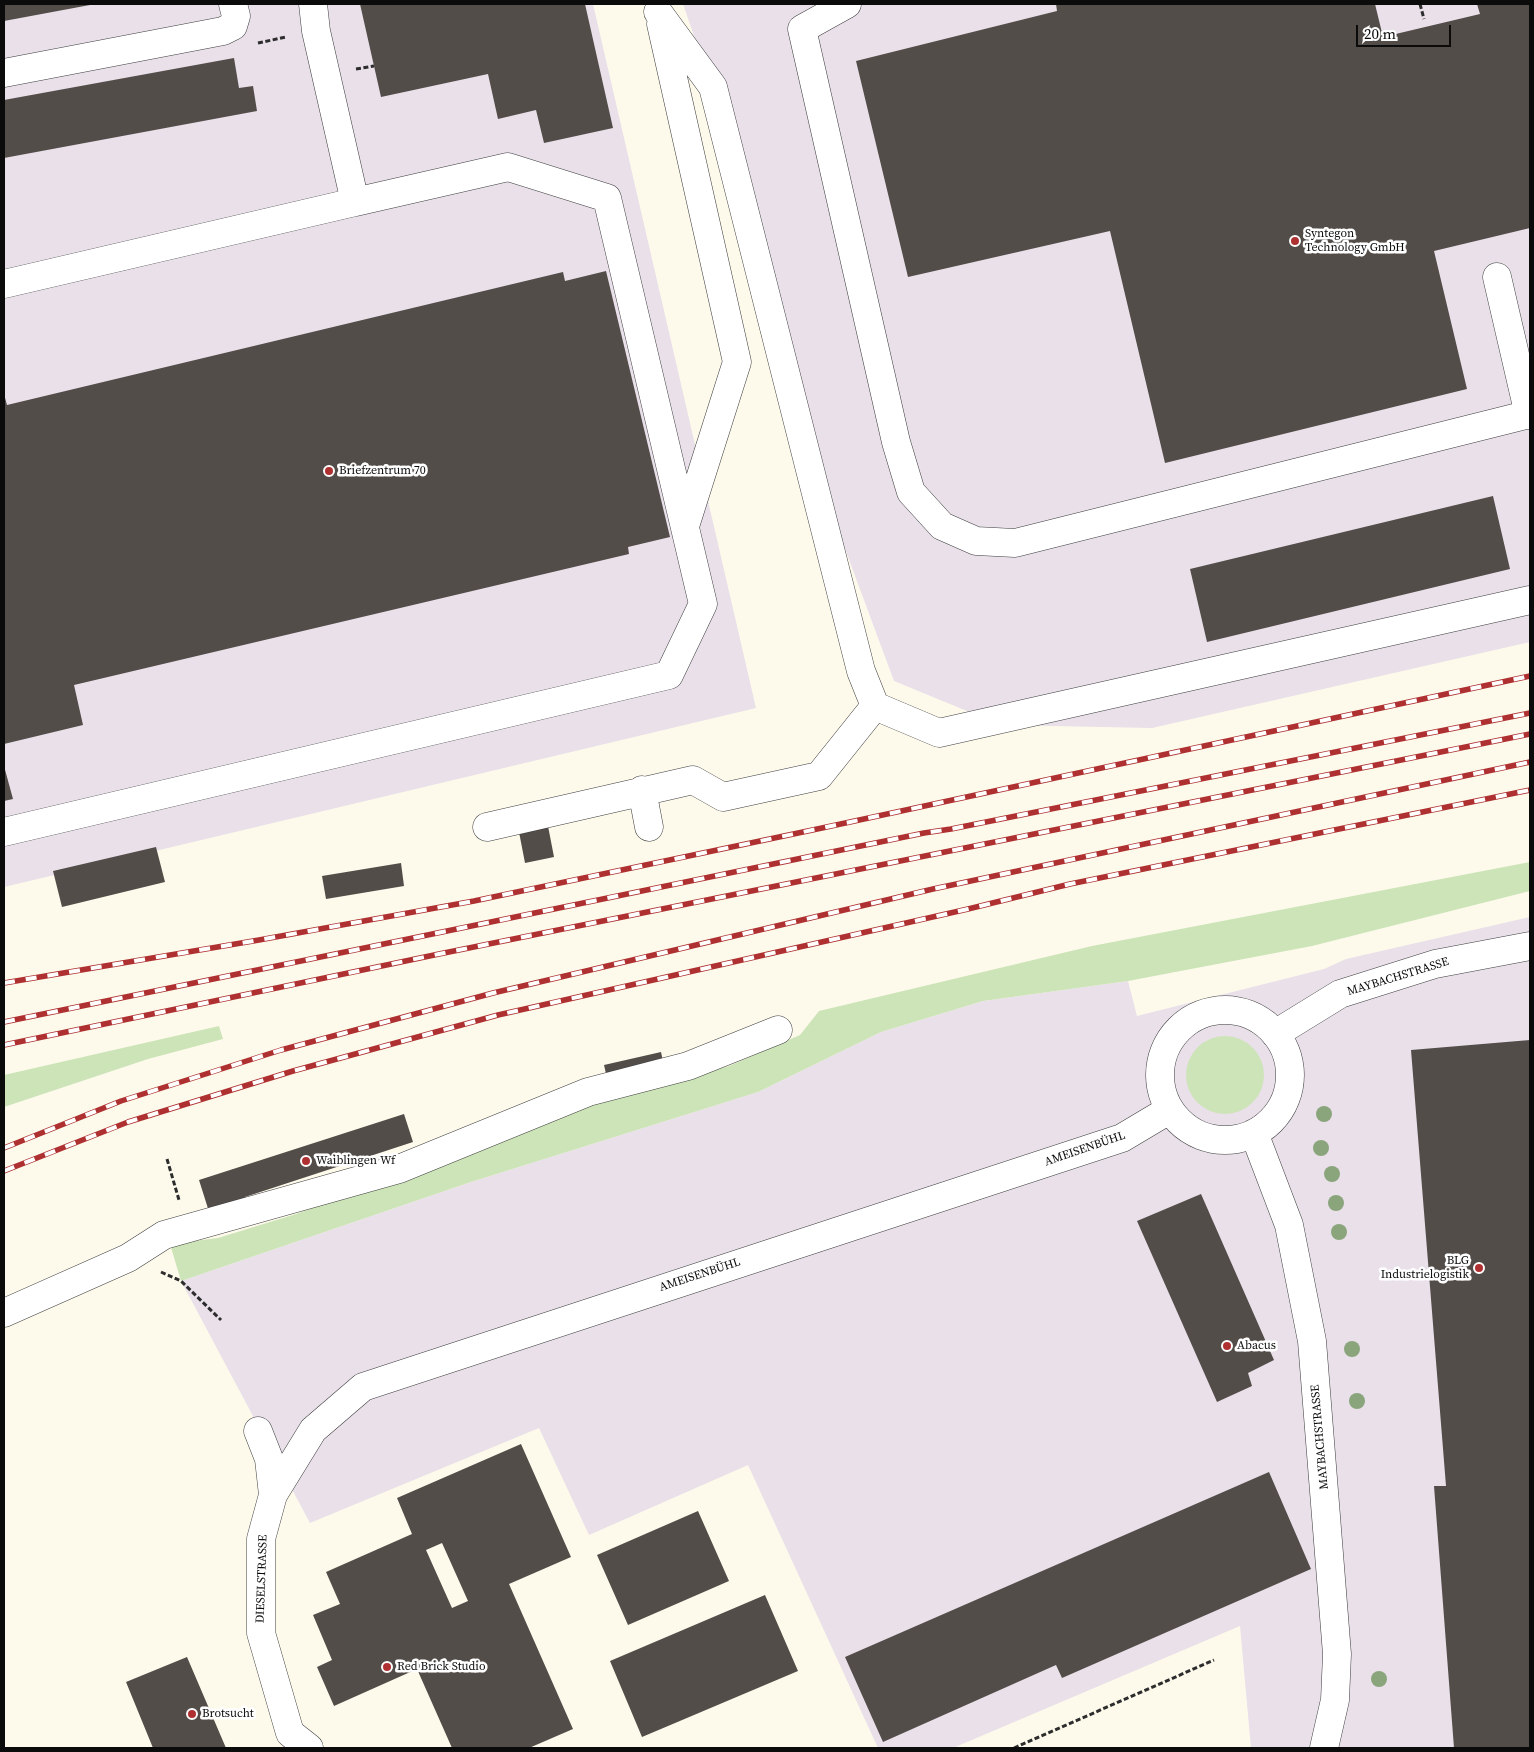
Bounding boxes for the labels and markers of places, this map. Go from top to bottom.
place label: Syntegon Technology GmbH [1305,227,1405,255]
marker: Syntegon Technology GmbH [1289,235,1301,247]
place label: Briefzentrum 70 [339,464,426,478]
marker: Briefzentrum 70 [323,465,335,477]
place label: Waiblingen Wf [316,1154,395,1168]
marker: Waiblingen Wf [300,1155,312,1167]
place label: BLG Industrielogistik [1381,1254,1469,1282]
marker: BLG Industrielogistik [1473,1262,1485,1274]
place label: Abacus [1237,1339,1276,1353]
marker: Abacus [1221,1340,1233,1352]
place label: Red Brick Studio [397,1660,485,1674]
marker: Red Brick Studio [381,1661,393,1673]
place label: Brotsucht [202,1707,254,1721]
marker: Brotsucht [186,1708,198,1720]

